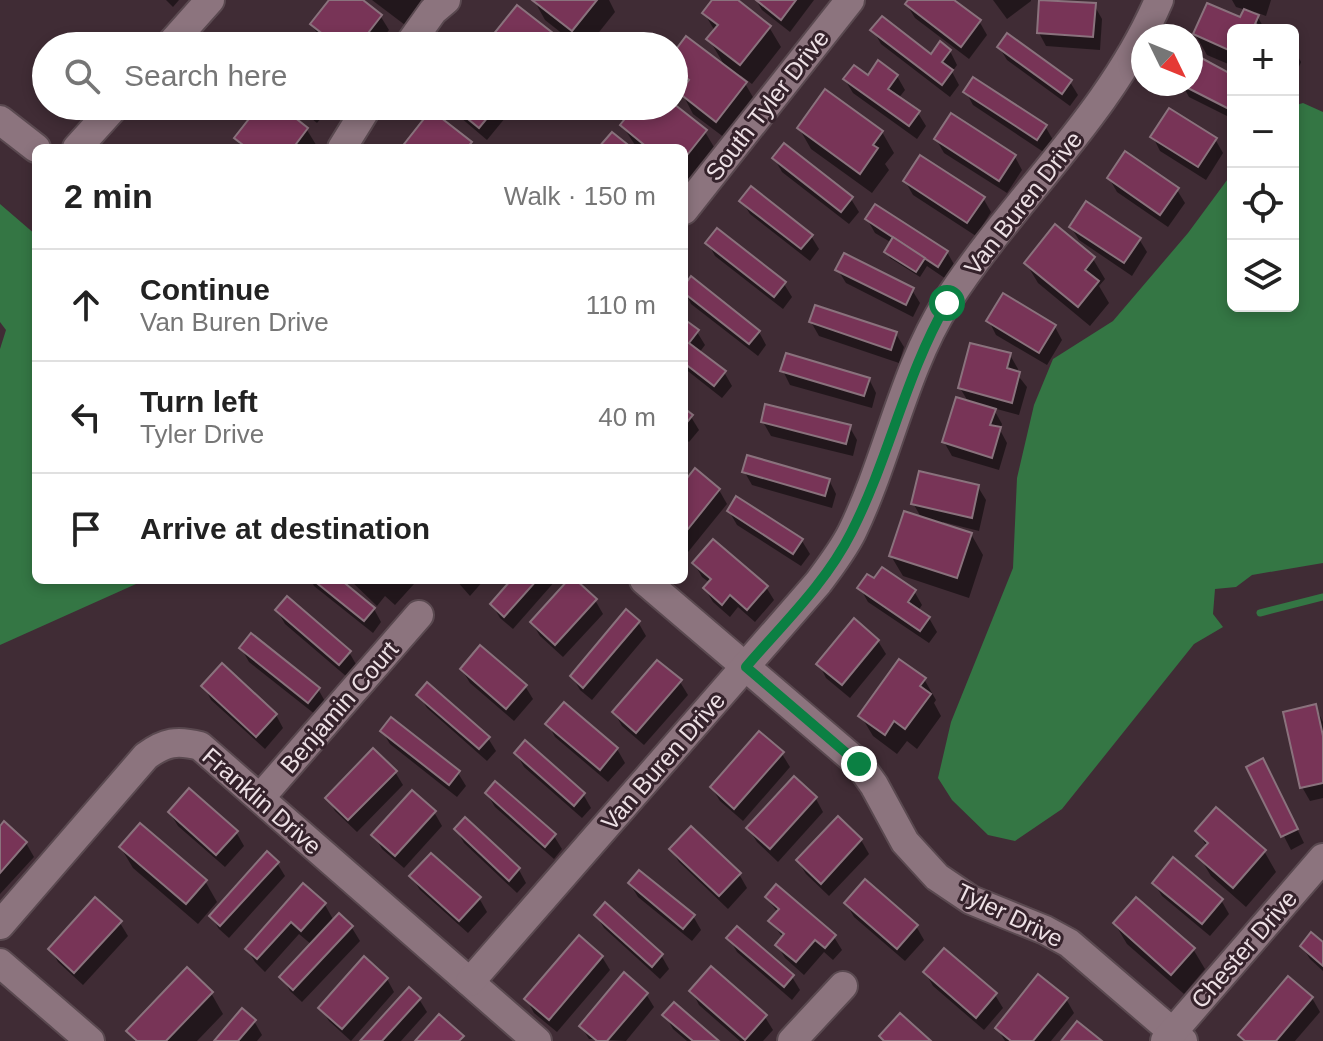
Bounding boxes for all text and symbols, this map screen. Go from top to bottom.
street label: South Tyler Drive [700,24,834,186]
north arrow [1131,24,1203,96]
map controls [1227,24,1299,312]
button: + [1227,24,1299,96]
search box [32,32,688,120]
icon: search [60,54,104,98]
text: Search here [124,59,287,92]
button: − [1227,96,1299,168]
street label: Van Buren Drive [959,126,1087,280]
button: locate [1227,168,1299,240]
text: 2 min [64,177,153,215]
text: Walk · 150 m [504,181,656,211]
button: layers [1227,240,1299,312]
text: Continue [140,273,270,306]
icon: ahead [64,283,108,327]
route start [929,285,965,321]
text: 110 m [586,290,656,320]
text: Van Buren Drive [140,307,329,337]
text: Turn left [140,385,258,418]
icon: left [64,395,108,439]
text: 40 m [598,402,656,432]
text: Tyler Drive [140,419,264,449]
icon: arrive [64,507,108,551]
text: Arrive at destination [140,512,430,545]
street label: Benjamin Court [275,635,404,778]
street label: Van Buren Drive [596,686,730,836]
street label: Franklin Drive [197,742,327,860]
route end [841,746,877,782]
street label: Tyler Drive [953,878,1067,952]
street label: Chester Drive [1186,885,1302,1013]

